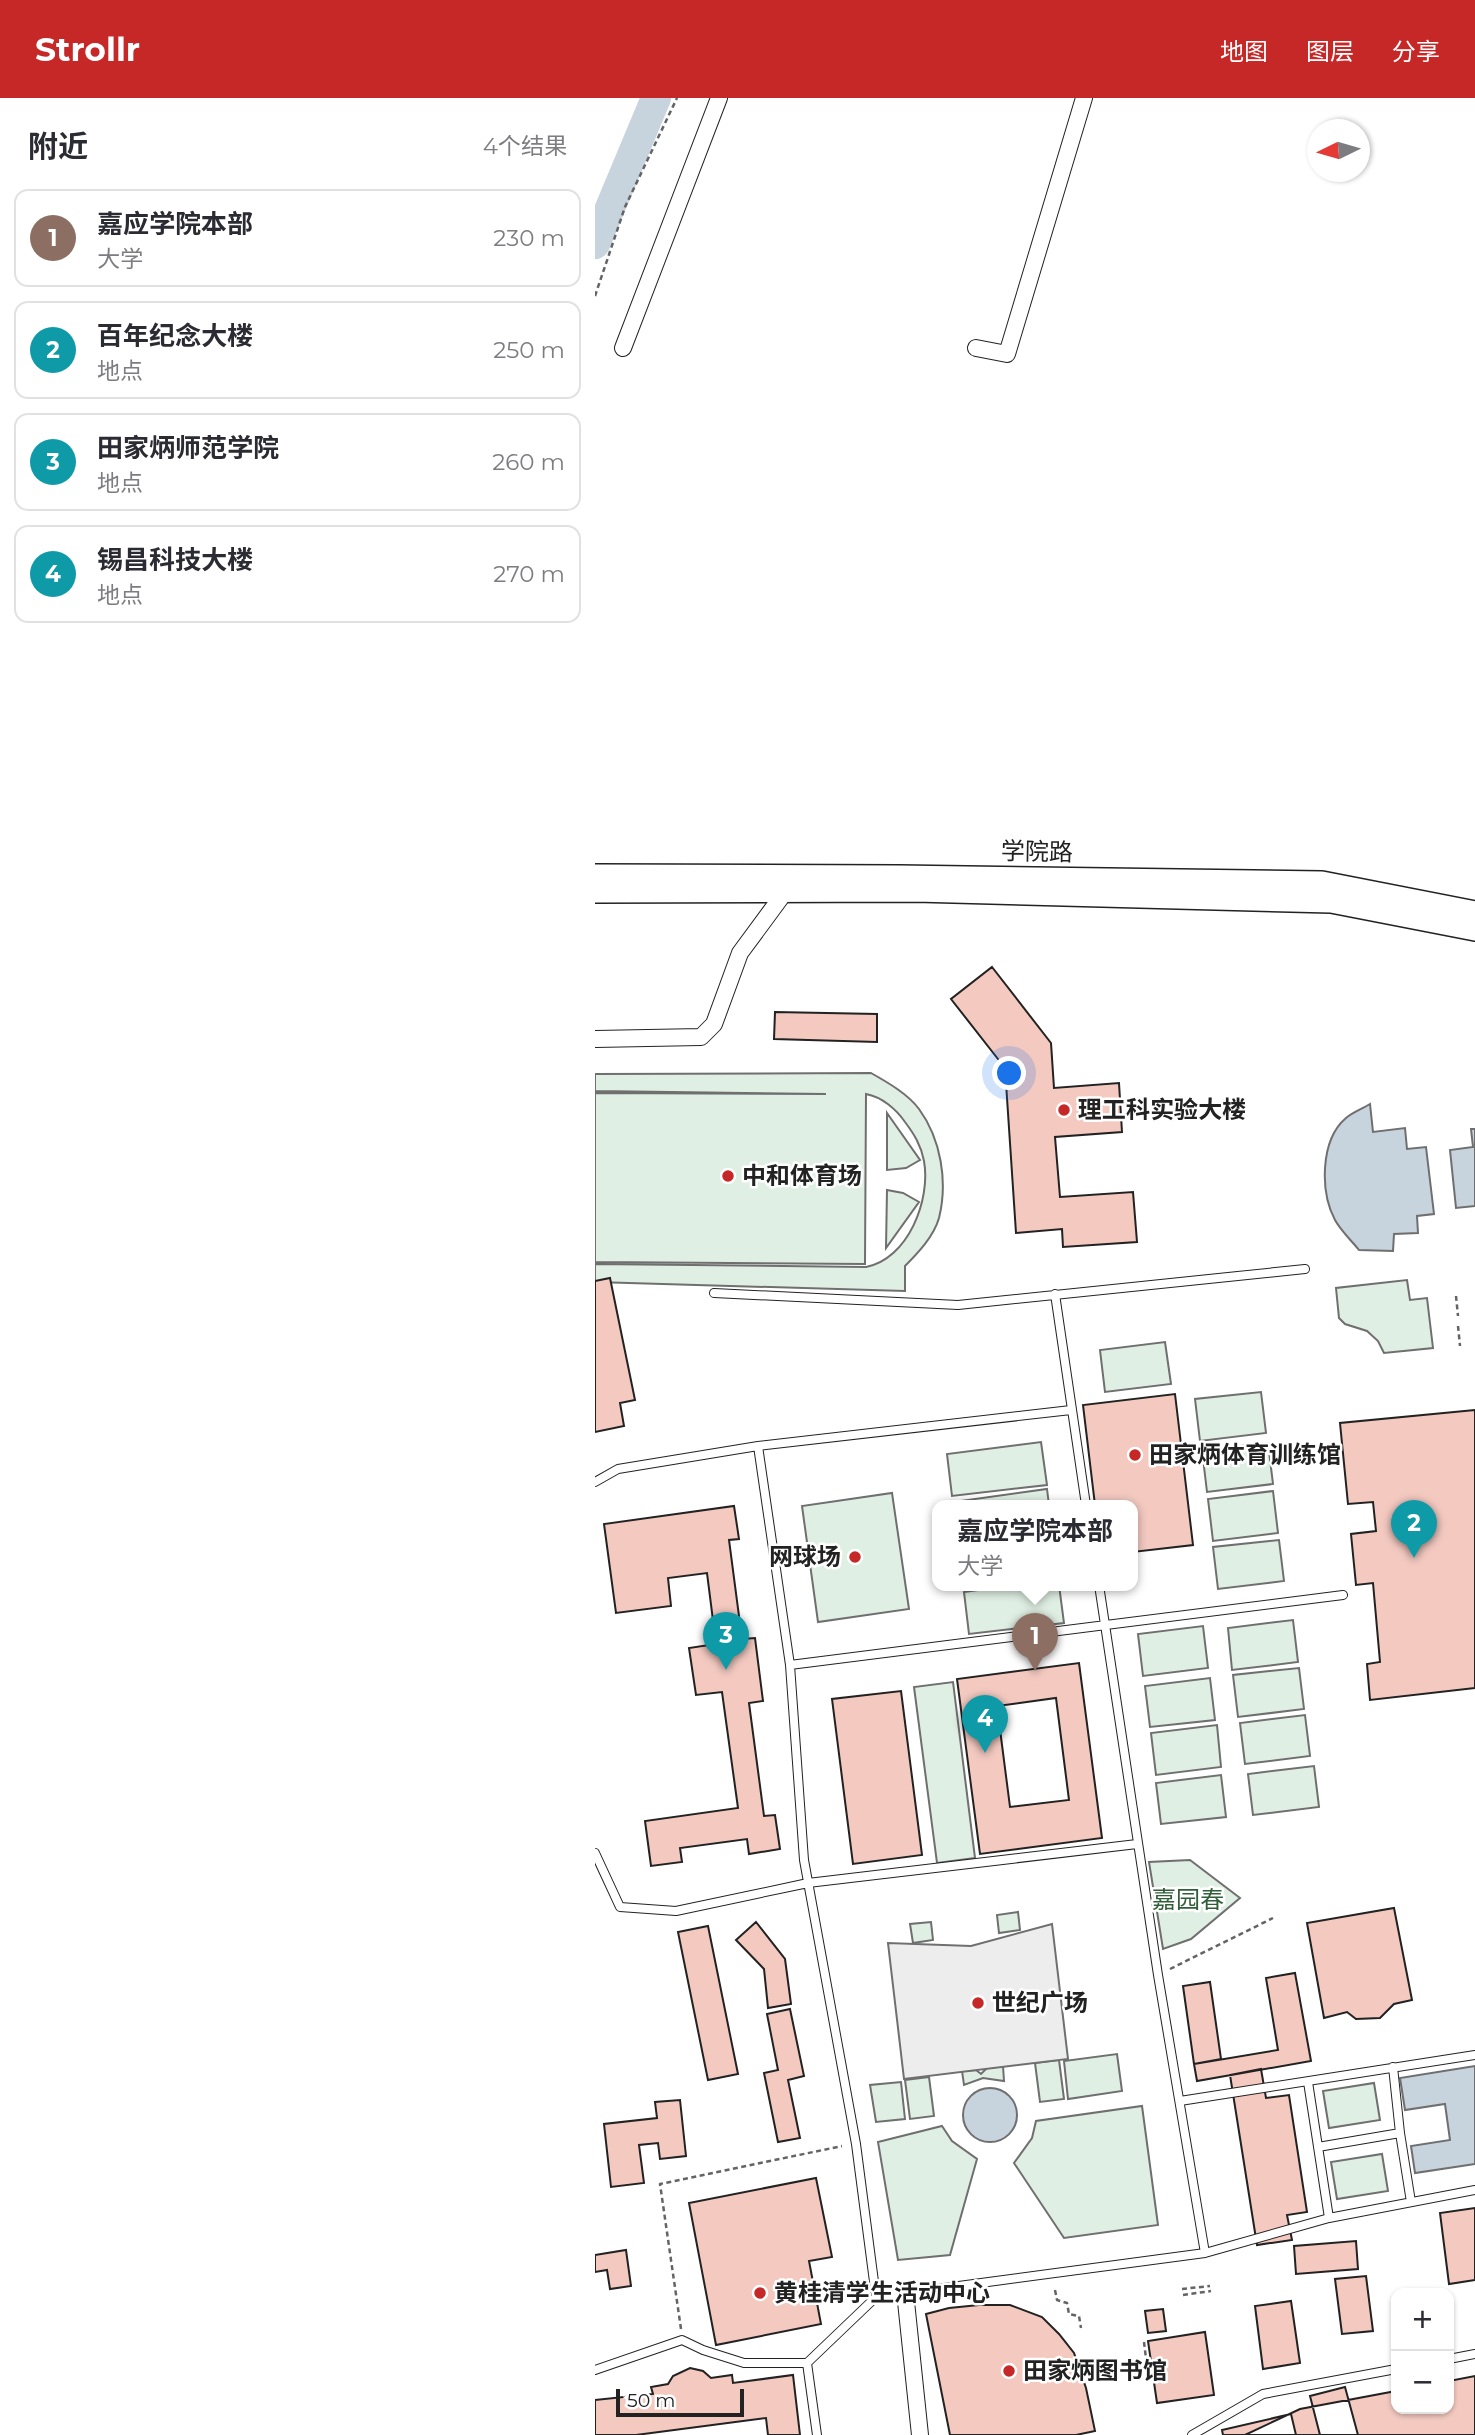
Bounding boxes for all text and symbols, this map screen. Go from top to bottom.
text: Strollr [35,29,140,69]
text: 地图 [1220,37,1268,66]
text: 图层 [1306,37,1354,66]
text: 分享 [1392,37,1440,66]
north arrow [1307,119,1370,182]
text: 附近 [28,128,88,165]
text: 4个结果 [483,132,567,160]
text: 嘉应学院本部 [97,208,253,240]
text: 1 [48,224,58,252]
text: 230 m [493,224,565,252]
text: 大学 [97,245,143,273]
text: 百年纪念大楼 [97,320,253,352]
text: 2 [46,336,60,364]
text: 250 m [493,336,565,364]
text: 地点 [97,357,143,385]
text: 田家炳师范学院 [97,432,279,464]
text: 3 [46,448,60,476]
text: 260 m [492,448,565,476]
text: 地点 [97,469,143,497]
text: 锡昌科技大楼 [97,544,253,576]
text: 4 [45,560,61,588]
text: 270 m [493,560,565,588]
text: 地点 [97,581,143,609]
street label: 学院路 [1001,836,1073,867]
your location [992,1056,1026,1090]
place label: 理工科实验大楼 [1078,1095,1246,1124]
marker: 理工科实验大楼 [1056,1102,1072,1118]
place label: 中和体育场 [742,1161,862,1190]
marker: 中和体育场 [720,1168,736,1184]
place label: 田家炳体育训练馆 [1149,1440,1341,1469]
marker: 田家炳体育训练馆 [1127,1447,1143,1463]
popup [932,1500,1138,1591]
pin: 2 [1391,1500,1437,1558]
text: 嘉应学院本部 [957,1515,1113,1547]
place label: 网球场 [769,1542,841,1571]
marker: 网球场 [847,1549,863,1565]
text: 大学 [957,1552,1003,1580]
pin: 3 [703,1612,749,1670]
pin: 1 [1012,1613,1058,1671]
pin: 4 [962,1695,1008,1753]
park label: 嘉园春 [1152,1885,1224,1914]
place label: 世纪广场 [992,1988,1088,2017]
marker: 世纪广场 [970,1995,986,2011]
place label: 黄桂清学生活动中心 [774,2278,990,2307]
marker: 黄桂清学生活动中心 [752,2285,768,2301]
map controls [1391,2288,1454,2414]
button: + [1391,2288,1454,2351]
button: − [1391,2351,1454,2414]
place label: 田家炳图书馆 [1023,2356,1167,2385]
marker: 田家炳图书馆 [1001,2363,1017,2379]
scale bar [616,2386,744,2418]
text: 50 m [627,2389,675,2412]

